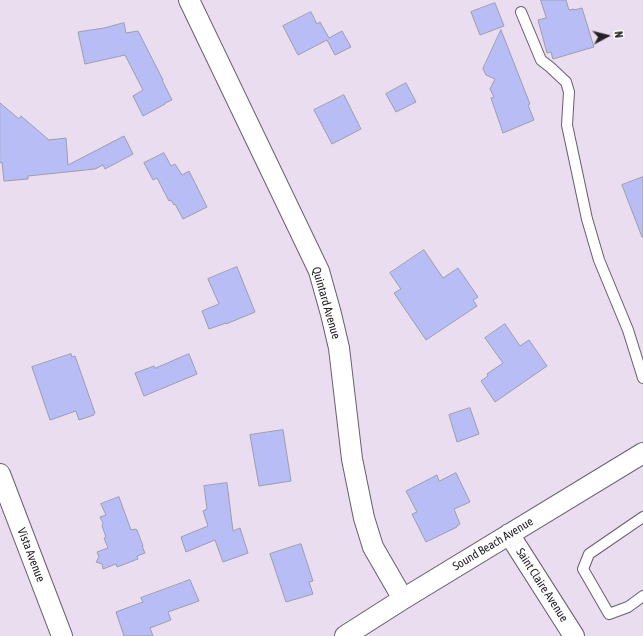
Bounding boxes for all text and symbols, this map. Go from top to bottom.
north arrow [587,16,627,56]
text: N [613,31,625,38]
street label: Quintard Avenue [309,265,343,341]
street label: Sound Beach Avenue [450,514,536,574]
street label: Vista Avenue [14,526,48,584]
street label: Saint Claire Avenue [513,545,571,625]

